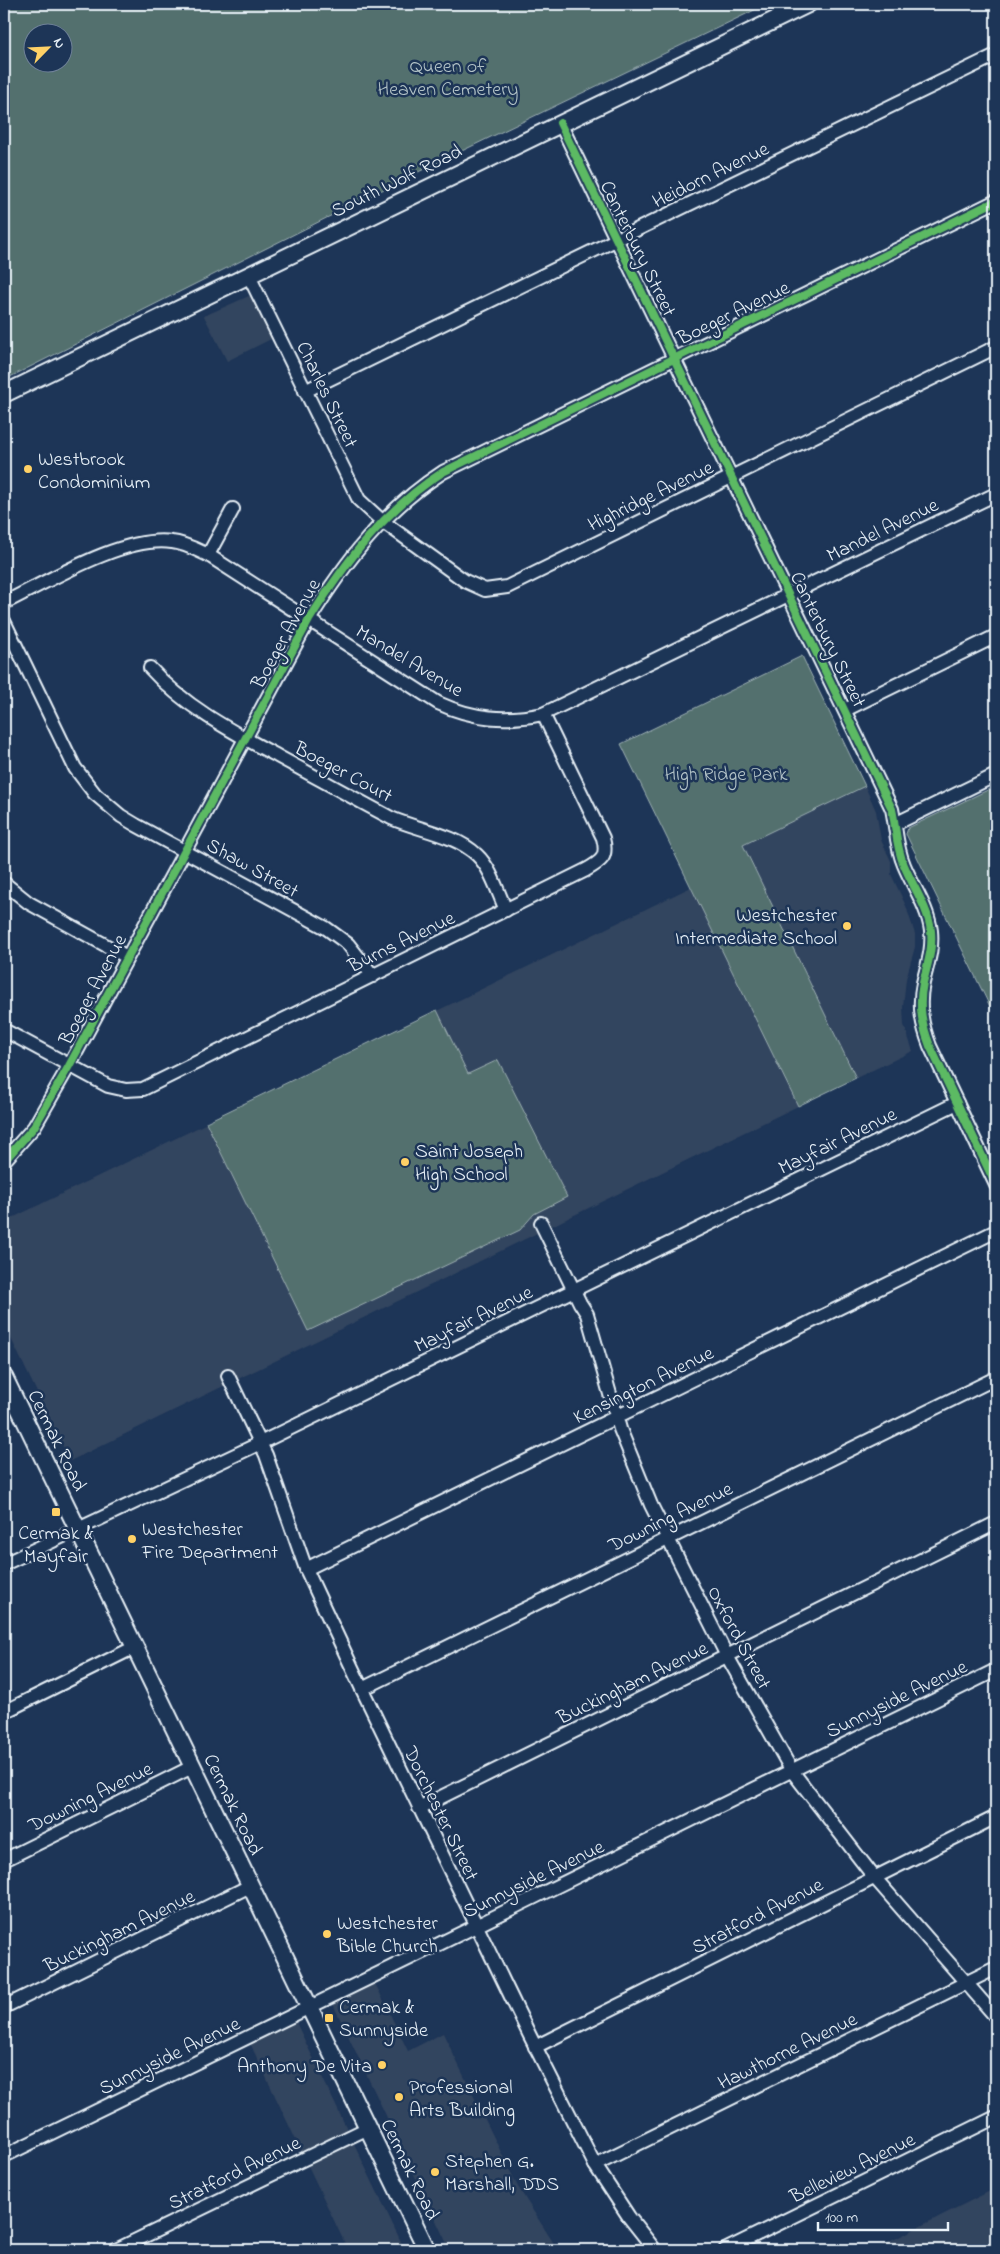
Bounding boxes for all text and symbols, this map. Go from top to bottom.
north arrow [22,22,72,72]
text: N [47,35,70,52]
park label: Queen of Heaven Cemetery [378,53,518,105]
street label: Heidorn Avenue [648,135,774,217]
street label: South Wolf Road [327,138,467,226]
street label: Canterbury Street [591,176,682,322]
street label: Boeger Avenue [672,275,796,355]
street label: Charles Street [287,337,364,454]
place label: Westbrook Condominium [38,446,150,498]
street label: Highridge Avenue [583,454,719,541]
marker: Westbrook Condominium [22,463,34,475]
street label: Mandel Avenue [822,492,944,571]
street label: Canterbury Street [781,567,872,713]
street label: Boeger Avenue [244,574,330,696]
street label: Mandel Avenue [349,619,468,706]
street label: Boeger Court [287,735,397,812]
park label: High Ridge Park [665,761,788,791]
street label: Shaw Street [200,832,304,907]
place label: Westchester Intermediate School [675,902,838,954]
street label: Burns Avenue [343,905,461,982]
marker: Westchester Intermediate School [841,920,853,932]
street label: Boeger Avenue [52,930,136,1052]
street label: Mayfair Avenue [774,1101,902,1183]
place label: Saint Joseph High School [415,1138,523,1191]
marker: Saint Joseph High School [399,1156,411,1168]
street label: Mayfair Avenue [410,1279,538,1361]
street label: Kensington Avenue [569,1340,720,1434]
street label: Cermak Road [19,1385,93,1497]
street label: Downing Avenue [603,1476,739,1562]
marker: Cermak & Mayfair [50,1506,62,1518]
place label: Westchester Fire Department [141,1516,278,1568]
place label: Cermak & Mayfair [18,1520,94,1572]
marker: Westchester Fire Department [126,1533,138,1545]
street label: Oxford Street [698,1581,777,1695]
street label: Buckingham Avenue [552,1635,714,1735]
street label: Sunnyside Avenue [822,1653,973,1747]
street label: Dorchester Street [394,1741,485,1886]
street label: Cermak Road [195,1749,269,1861]
street label: Downing Avenue [23,1756,159,1842]
street label: Sunnyside Avenue [459,1833,610,1927]
street label: Stratford Avenue [687,1872,829,1963]
street label: Buckingham Avenue [39,1883,201,1983]
place label: Westchester Bible Church [336,1910,439,1962]
marker: Westchester Bible Church [321,1928,333,1940]
place label: Cermak & Sunnyside [339,1994,428,2046]
street label: Hawthorne Avenue [713,2006,863,2099]
street label: Sunnyside Avenue [95,2010,246,2104]
marker: Cermak & Sunnyside [323,2012,335,2024]
place label: Anthony De Vita [237,2053,372,2082]
marker: Anthony De Vita [376,2059,388,2071]
place label: Professional Arts Building [409,2074,515,2127]
marker: Professional Arts Building [393,2091,405,2103]
street label: Cermak Road [372,2114,446,2226]
street label: Belleview Avenue [785,2126,921,2213]
street label: Stratford Avenue [164,2130,306,2219]
place label: Stephen G. Marshall, DDS [445,2148,559,2200]
marker: Stephen G. Marshall, DDS [429,2166,441,2178]
scale bar [818,2199,948,2231]
text: 100 m [825,2207,858,2229]

